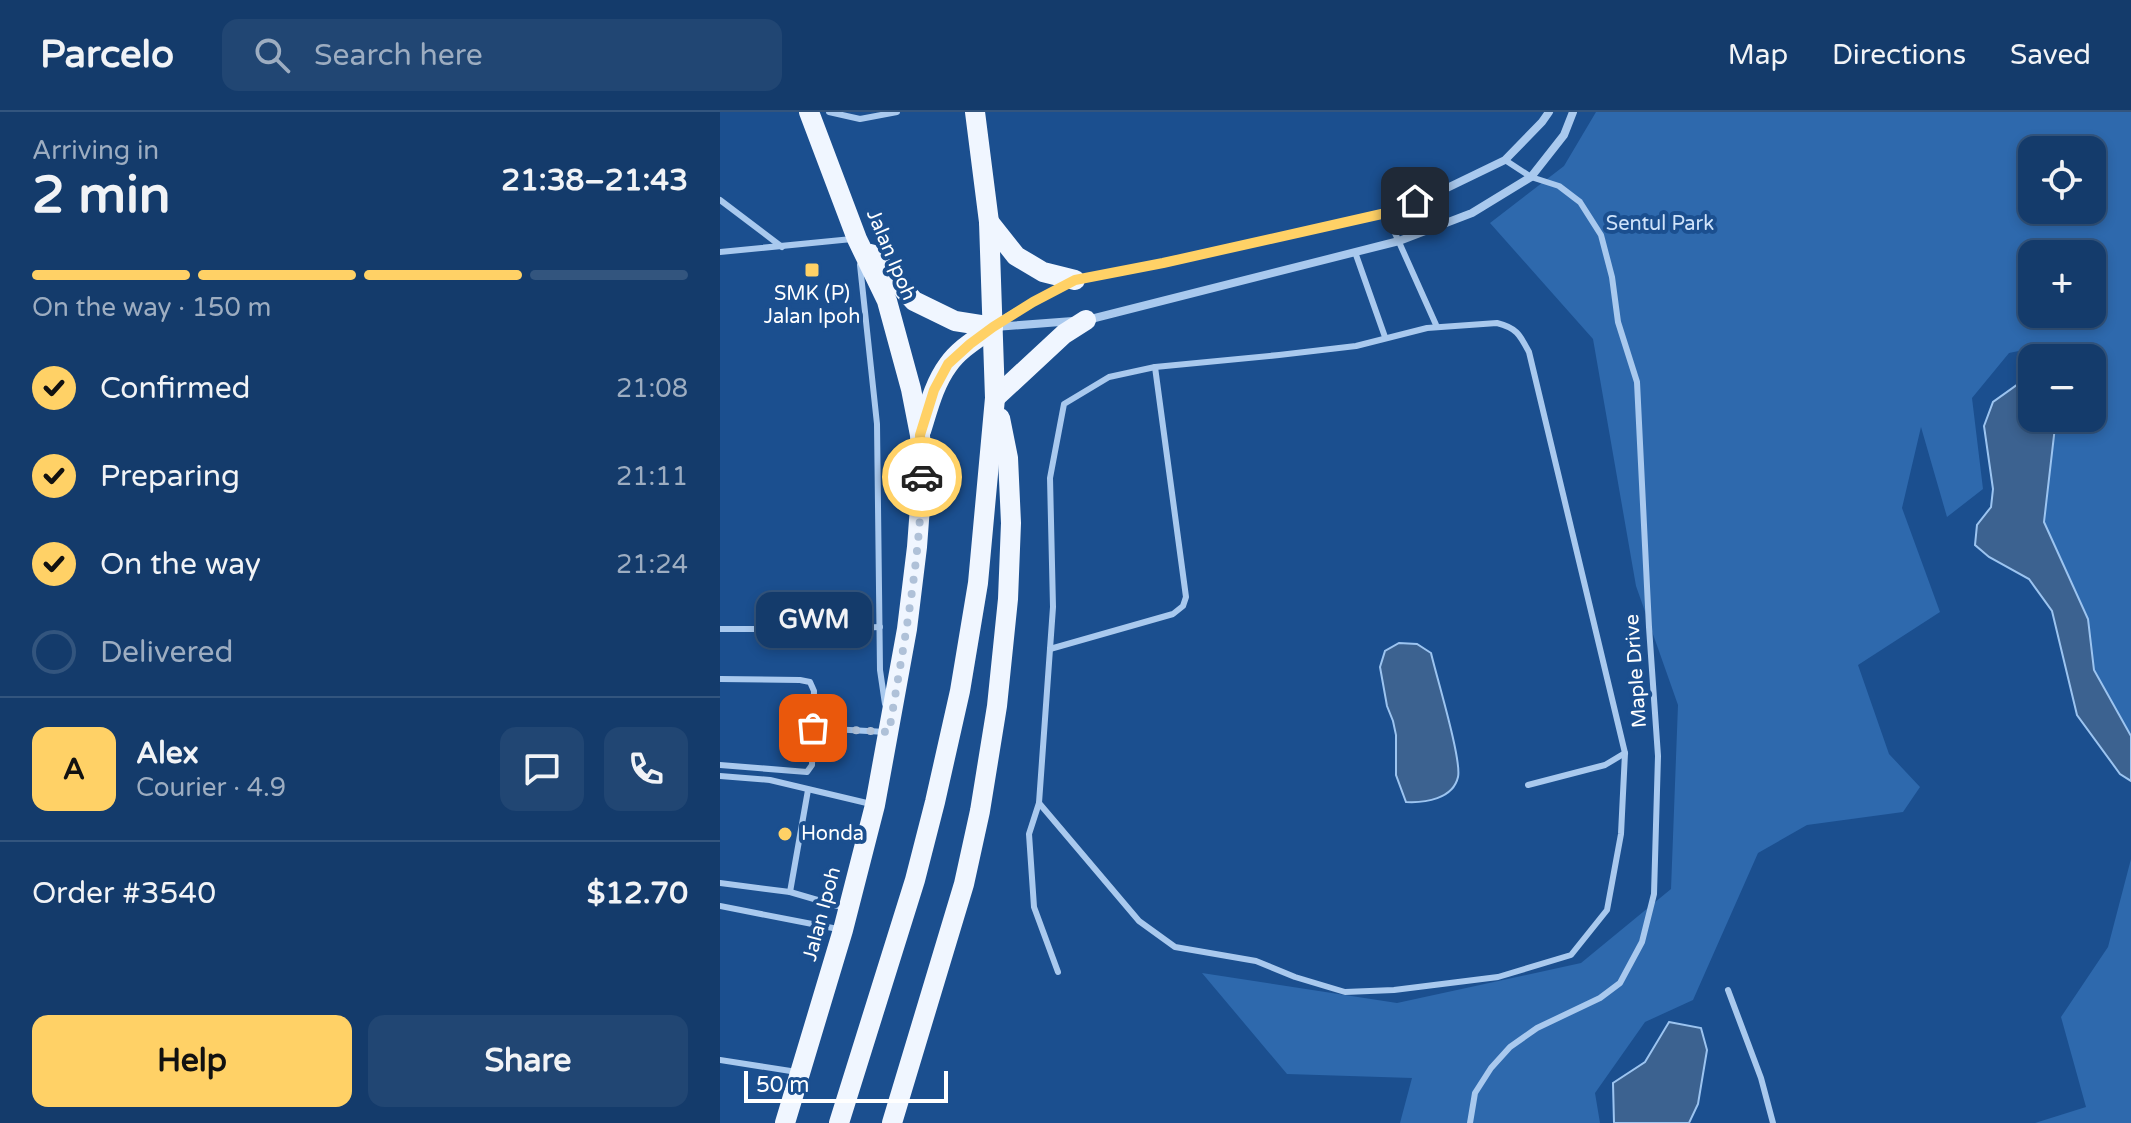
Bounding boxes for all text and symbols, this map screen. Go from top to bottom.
search box [222,19,782,91]
text: Parcelo [40,32,174,78]
icon: search [250,33,294,77]
text: Search here [314,37,483,74]
text: Map [1728,38,1788,72]
text: Directions [1832,38,1966,72]
text: Saved [2010,38,2091,72]
text: Arriving in [32,135,159,166]
map controls [2018,136,2106,432]
button: locate [2018,136,2106,224]
text: 21:38–21:43 [501,162,688,199]
text: 2 min [32,164,171,227]
pin [1381,167,1449,235]
icon: home [1393,179,1437,223]
street label: Jalan Ipoh [861,206,921,304]
park label: Sentul Park [1606,212,1714,236]
button: + [2018,240,2106,328]
marker: SMK (P) Jalan Ipoh [803,261,821,279]
place label: SMK (P) Jalan Ipoh [764,282,860,329]
text: On the way · 150 m [32,292,271,323]
button: − [2018,344,2106,432]
icon: check [32,366,76,410]
text: Confirmed [100,370,251,407]
text: 21:08 [616,373,688,404]
courier [882,437,962,517]
icon: check [32,454,76,498]
icon: car [900,455,944,499]
text: Preparing [100,458,240,495]
text: 21:11 [616,461,688,492]
icon: check [32,542,76,586]
text: On the way [100,546,261,583]
text: 21:24 [616,549,688,580]
callout: GWM [755,592,871,648]
text: GWM [778,604,850,635]
street label: Maple Drive [1620,613,1652,729]
text: Delivered [100,634,234,671]
pin [779,694,847,762]
icon: bag [791,706,835,750]
button: chat [500,727,584,811]
button: phone [604,727,688,811]
text: Alex [136,735,199,772]
text: A [63,751,85,788]
text: Courier · 4.9 [136,772,286,803]
place label: Honda [801,822,864,846]
marker: Honda [776,825,794,843]
street label: Jalan Ipoh [798,864,846,964]
text: Order #3540 [32,875,216,912]
text: $12.70 [587,875,688,912]
button: Help [32,1015,352,1107]
button: Share [368,1015,688,1107]
scale bar [744,1067,948,1103]
text: 50 m [756,1072,810,1098]

